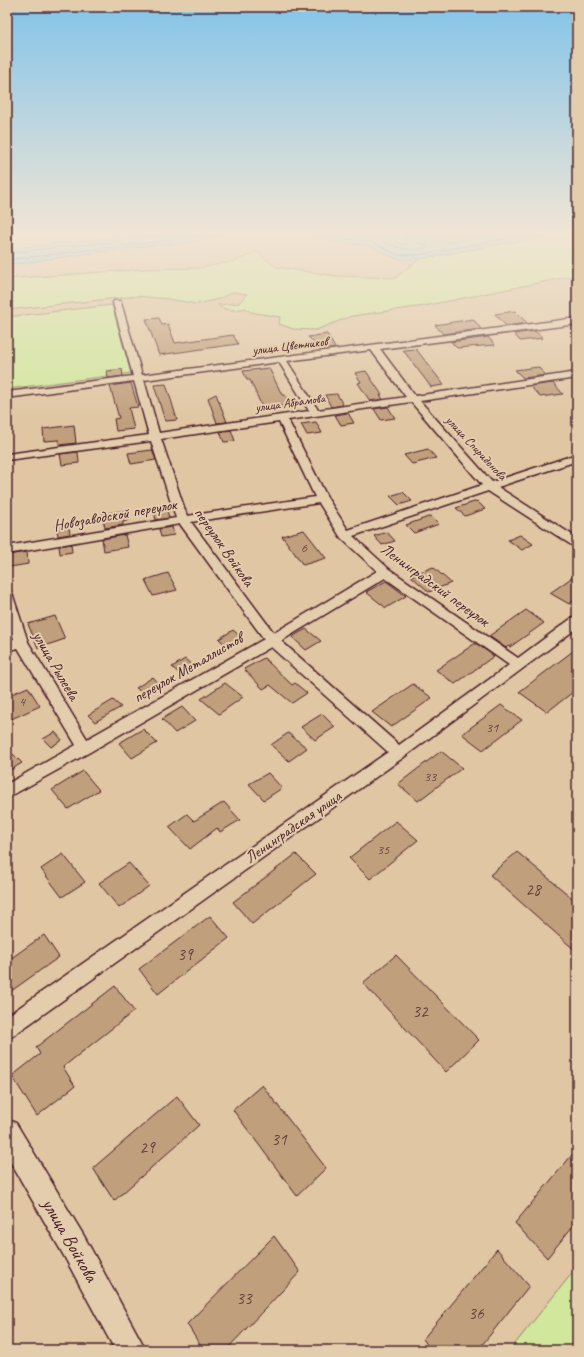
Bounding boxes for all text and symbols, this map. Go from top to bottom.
street label: улица Цветников [251,333,332,359]
street label: улица Абрамова [253,390,328,416]
street label: улица Спиридонова [441,412,510,484]
street label: Новозаводской переулок [52,494,180,536]
street label: переулок Войкова [190,504,259,592]
house number: 6 [301,539,308,556]
street label: Ленинградский переулок [377,539,495,632]
street label: переулок Металлистов [130,626,250,707]
street label: улица Рылеева [28,627,85,706]
house number: 4 [19,693,27,710]
house number: 31 [486,719,499,736]
house number: 33 [424,768,438,785]
street label: Ленинградская улица [241,785,346,868]
house number: 35 [377,841,390,858]
house number: 28 [525,879,543,900]
house number: 39 [177,944,194,965]
house number: 32 [412,1001,429,1022]
house number: 31 [271,1129,288,1150]
house number: 29 [139,1137,156,1158]
street label: улица Войкова [36,1193,104,1287]
house number: 33 [236,1288,253,1309]
house number: 36 [468,1303,485,1324]

